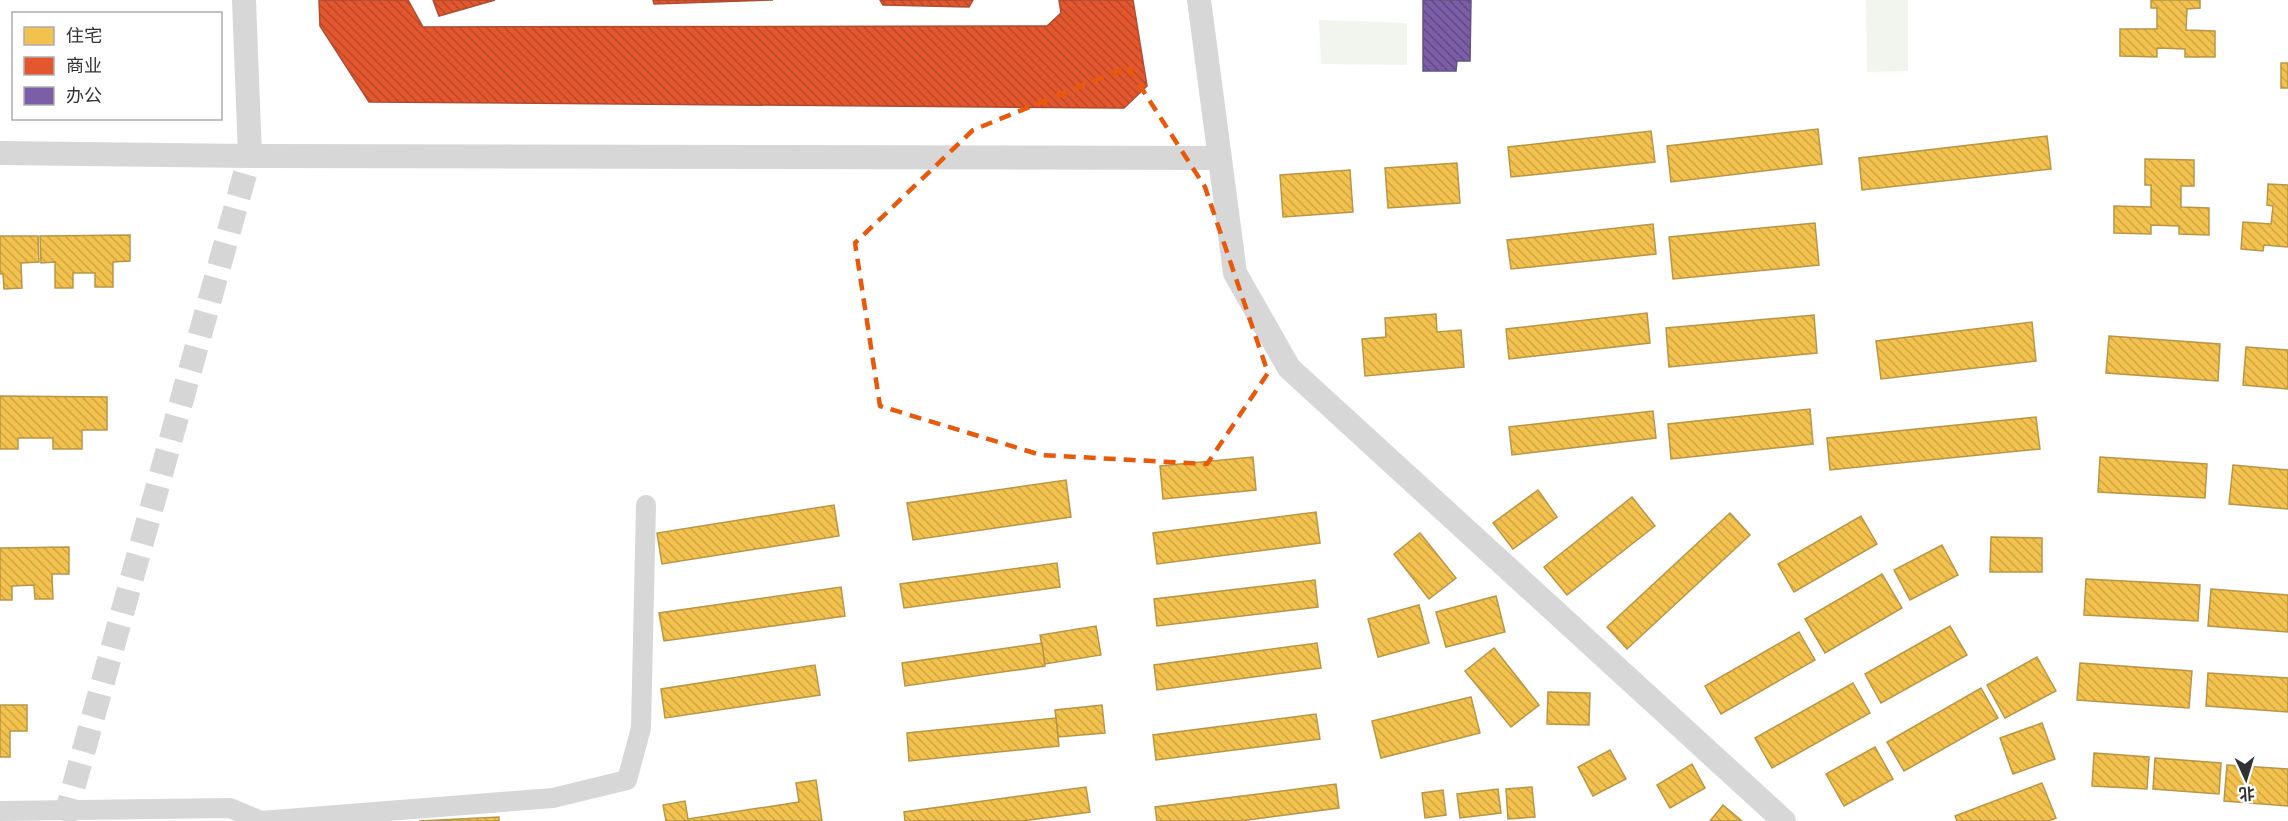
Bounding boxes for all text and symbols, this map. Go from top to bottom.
legend [12,12,222,120]
text: 住宅 [66,24,102,46]
text: 商业 [66,54,102,76]
text: 办公 [66,84,102,106]
north arrow [2216,749,2276,809]
text: 北 [2238,784,2256,804]

